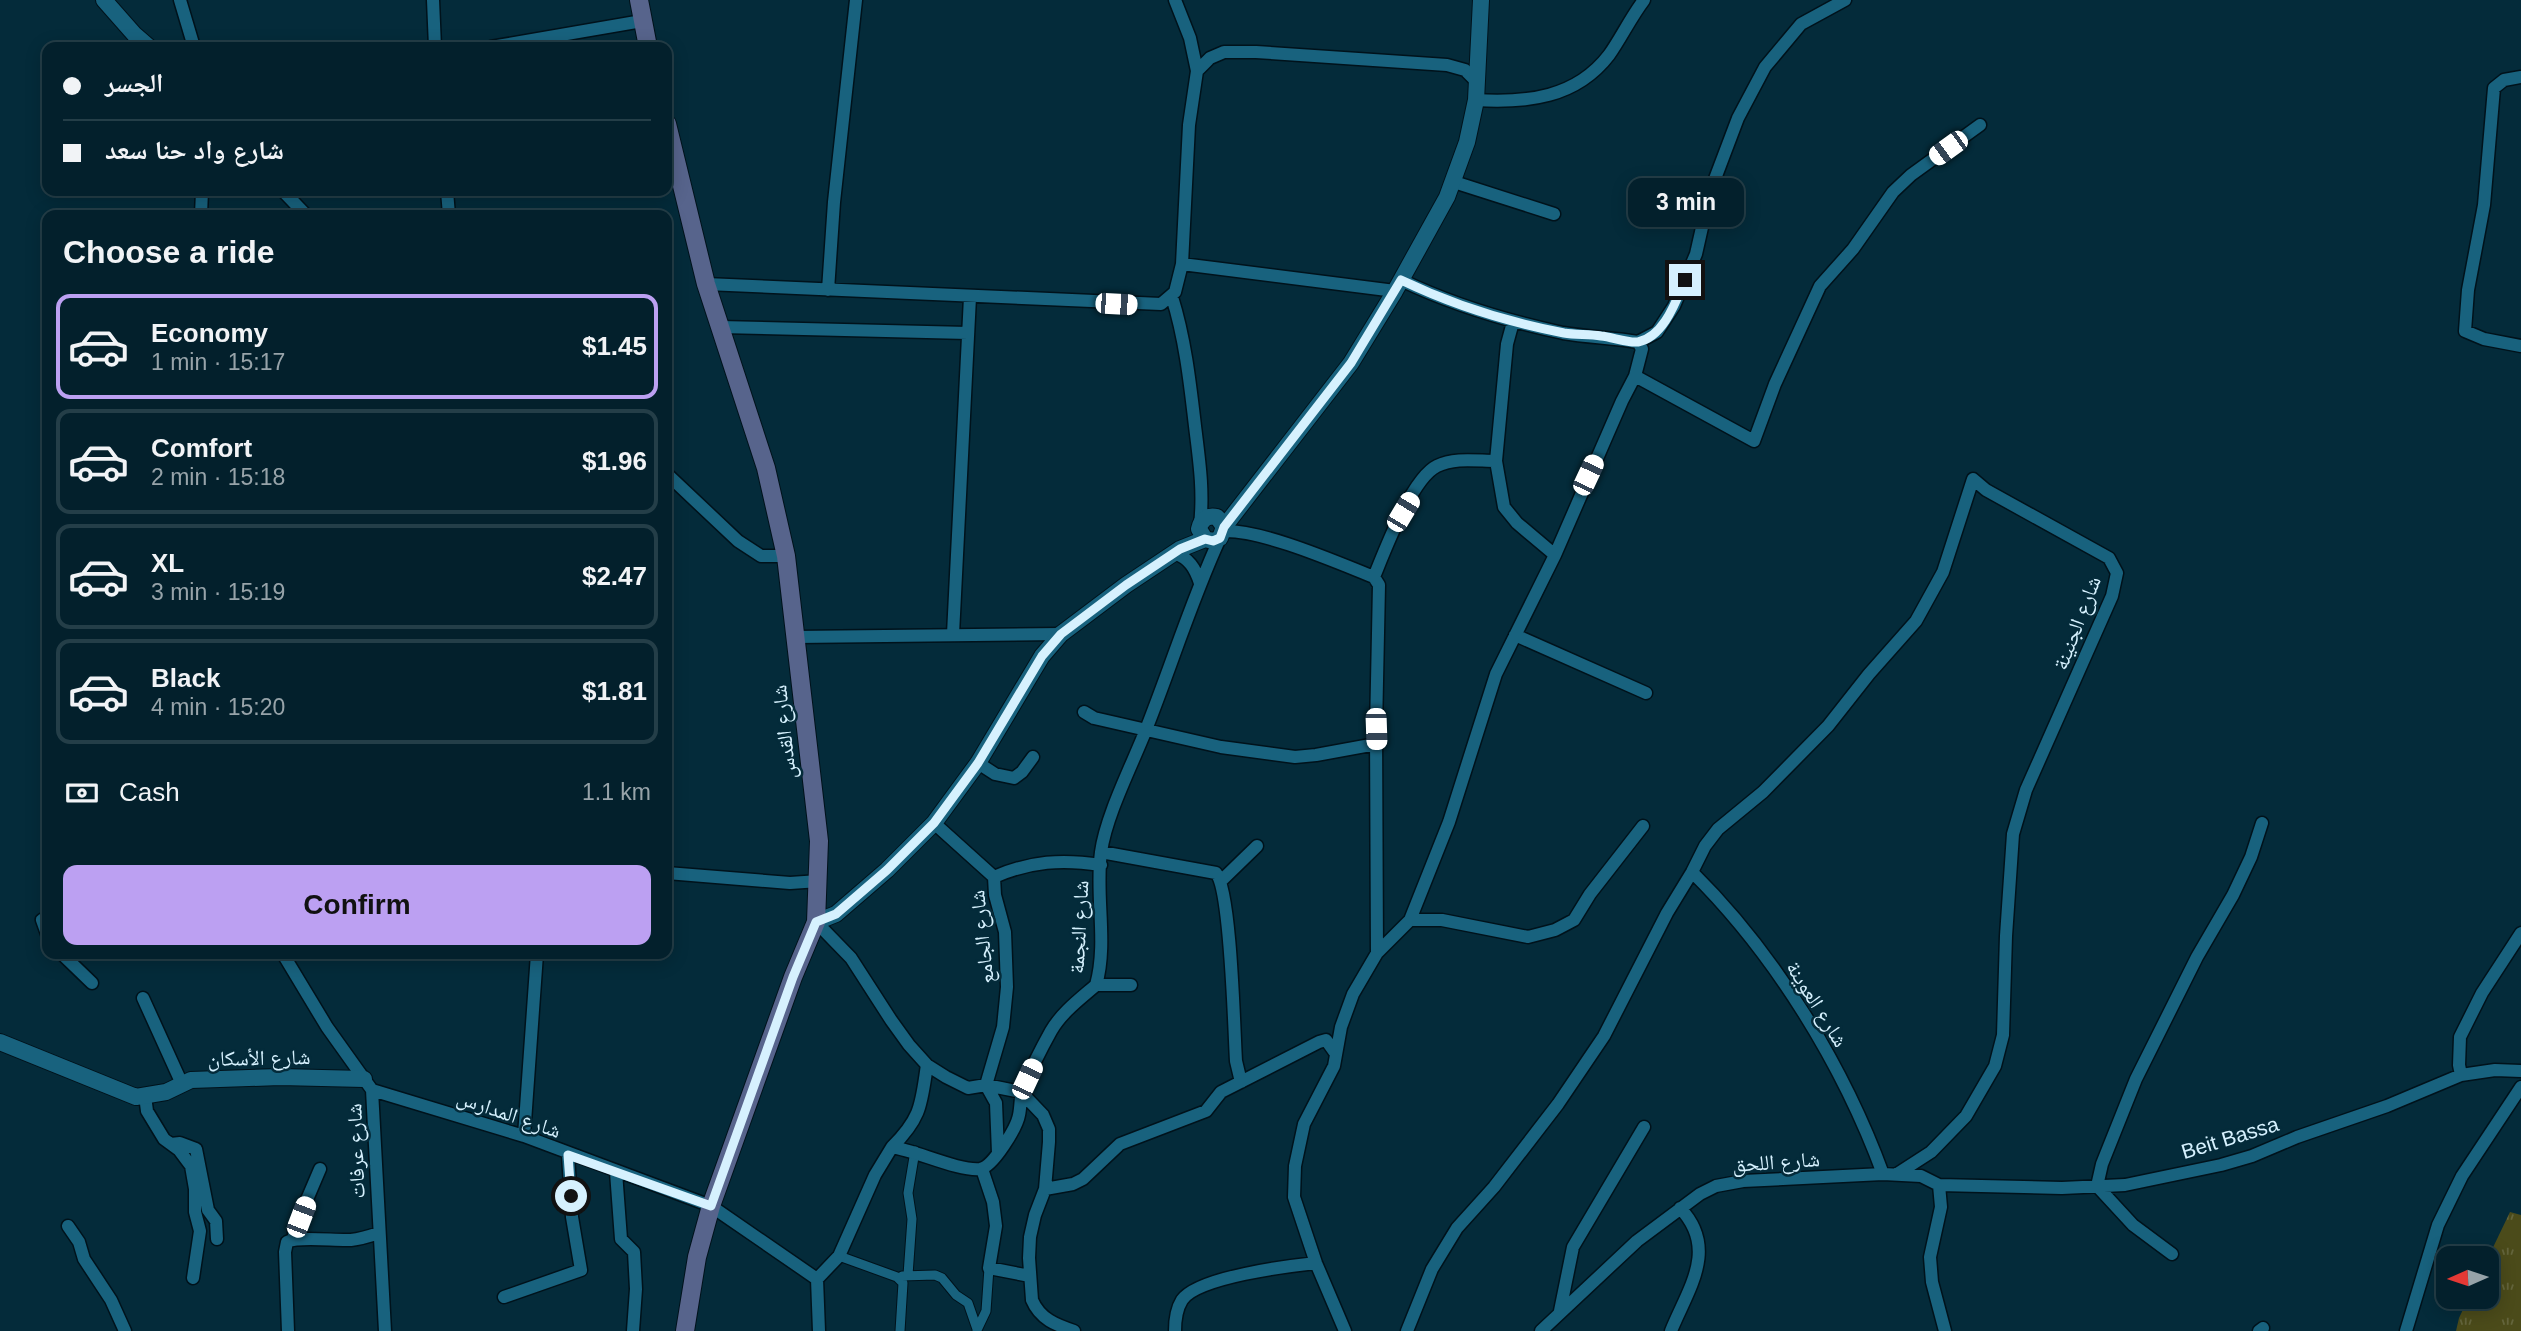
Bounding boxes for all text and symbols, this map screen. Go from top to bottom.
text: الجسر [105,68,164,98]
car [1925,127,1972,169]
text: شارع واد حنا سعد [105,135,284,165]
callout: 3 min [1627,178,1743,228]
text: 3 min [1656,189,1716,215]
text: Choose a ride [63,234,275,270]
route end [1669,264,1701,296]
car [1095,292,1138,316]
icon: car [67,315,130,378]
text: Economy [151,318,268,348]
text: $1.45 [582,331,647,361]
text: 1 min · 15:17 [151,349,285,375]
icon: car [67,430,130,493]
text: Comfort [151,433,252,463]
text: $1.96 [582,446,647,476]
car [1570,452,1607,498]
text: 2 min · 15:18 [151,464,285,490]
car [1384,489,1423,535]
icon: car [67,545,130,608]
text: XL [151,548,184,578]
text: $2.47 [582,561,647,591]
street label: شارع الجنينة [2048,573,2107,674]
text: 3 min · 15:19 [151,579,285,605]
icon: car [67,660,130,723]
text: Black [151,663,220,693]
text: $1.81 [582,676,647,706]
street label: شارع القدس [767,684,802,780]
text: 4 min · 15:20 [151,694,285,720]
car [1365,708,1388,750]
icon: cash [63,774,101,812]
text: Cash [119,777,180,807]
text: 1.1 km [582,779,651,805]
button: Confirm [63,865,651,945]
street label: شارع النجمة [1065,880,1094,974]
street label: شارع الجامع [965,889,1000,985]
street label: شارع العوينة [1780,957,1853,1052]
street label: شارع الأسكان [207,1045,311,1072]
car [1009,1056,1046,1102]
street label: شارع المدارس [454,1085,564,1144]
street label: شارع عرفات [342,1103,371,1199]
street label: Beit Bassa [2178,1112,2282,1163]
street label: شارع اللحق [1731,1147,1821,1178]
route start [555,1180,587,1212]
car [284,1194,319,1240]
north arrow [2436,1246,2499,1309]
map controls [2436,1246,2499,1309]

